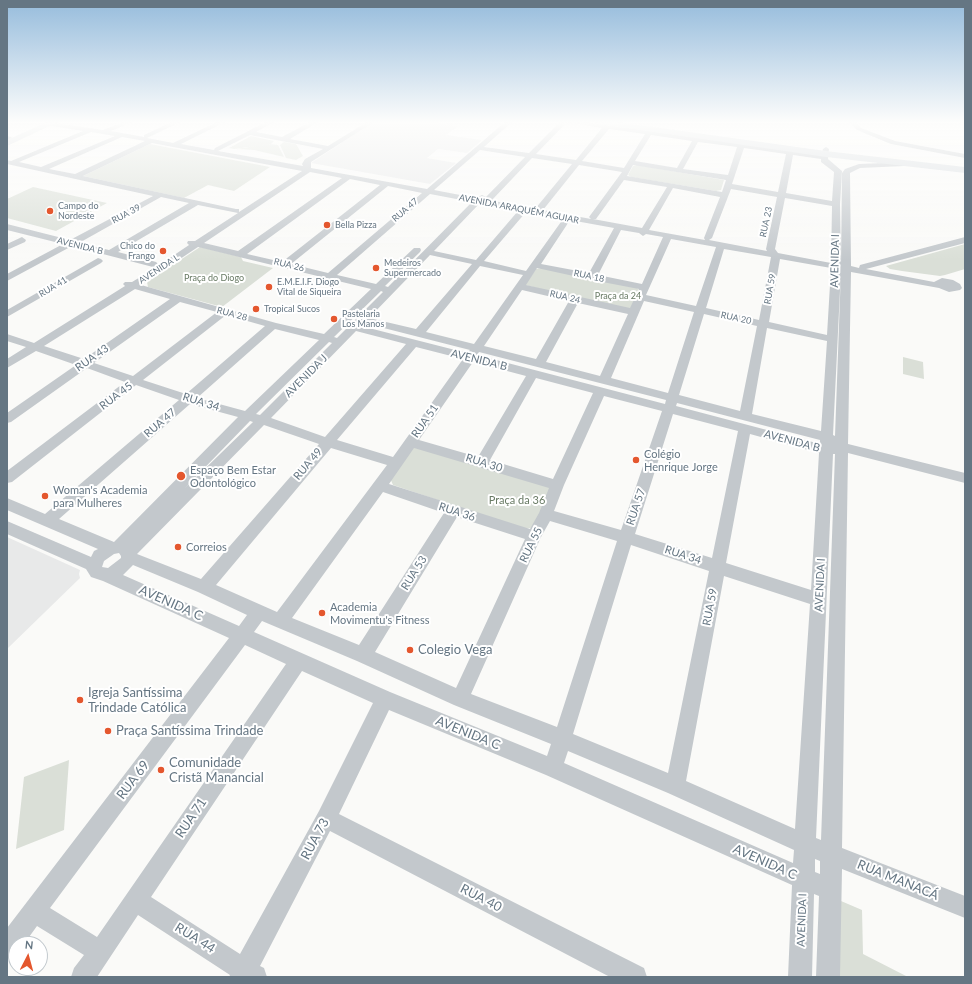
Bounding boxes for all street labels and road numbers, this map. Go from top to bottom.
street label: AVENIDA ARAQUÉM AGUIAR [458,192,580,226]
street label: RUA 47 [390,196,420,224]
street label: RUA 39 [110,202,142,226]
street label: RUA 23 [758,206,774,238]
street label: AVENIDA I [828,234,842,288]
street label: AVENIDA B [56,235,104,257]
street label: AVENIDA L [137,252,181,286]
street label: RUA 26 [273,256,305,274]
street label: RUA 18 [573,268,605,284]
street label: RUA 59 [762,273,778,305]
street label: RUA 41 [37,274,69,300]
street label: RUA 24 [549,288,581,306]
street label: RUA 28 [216,305,248,323]
street label: RUA 20 [720,310,752,326]
street label: RUA 43 [73,342,111,374]
street label: AVENIDA B [449,347,509,373]
street label: AVENIDA J [282,352,330,400]
street label: RUA 45 [97,379,135,413]
street label: RUA 34 [181,390,221,414]
street label: RUA 51 [409,402,441,440]
street label: RUA 47 [141,406,179,440]
street label: AVENIDA B [762,427,822,455]
street label: RUA 49 [291,445,325,483]
street label: RUA 30 [464,451,504,475]
street label: RUA 57 [624,487,648,527]
street label: RUA 36 [437,500,477,524]
street label: RUA 55 [517,525,545,565]
street label: RUA 34 [663,543,703,567]
street label: RUA 53 [398,553,430,593]
street label: AVENIDA I [812,558,828,612]
street label: AVENIDA C [137,582,205,624]
street label: RUA 59 [700,587,720,627]
street label: AVENIDA C [433,713,503,753]
street label: RUA 69 [113,757,153,803]
street label: RUA 71 [172,795,210,841]
street label: RUA 73 [298,816,332,862]
street label: AVENIDA C [731,841,799,883]
street label: RUA MANACÁ [855,857,941,903]
street label: RUA 40 [458,881,504,915]
street label: AVENIDA I [794,893,810,947]
street label: RUA 44 [172,920,218,956]

